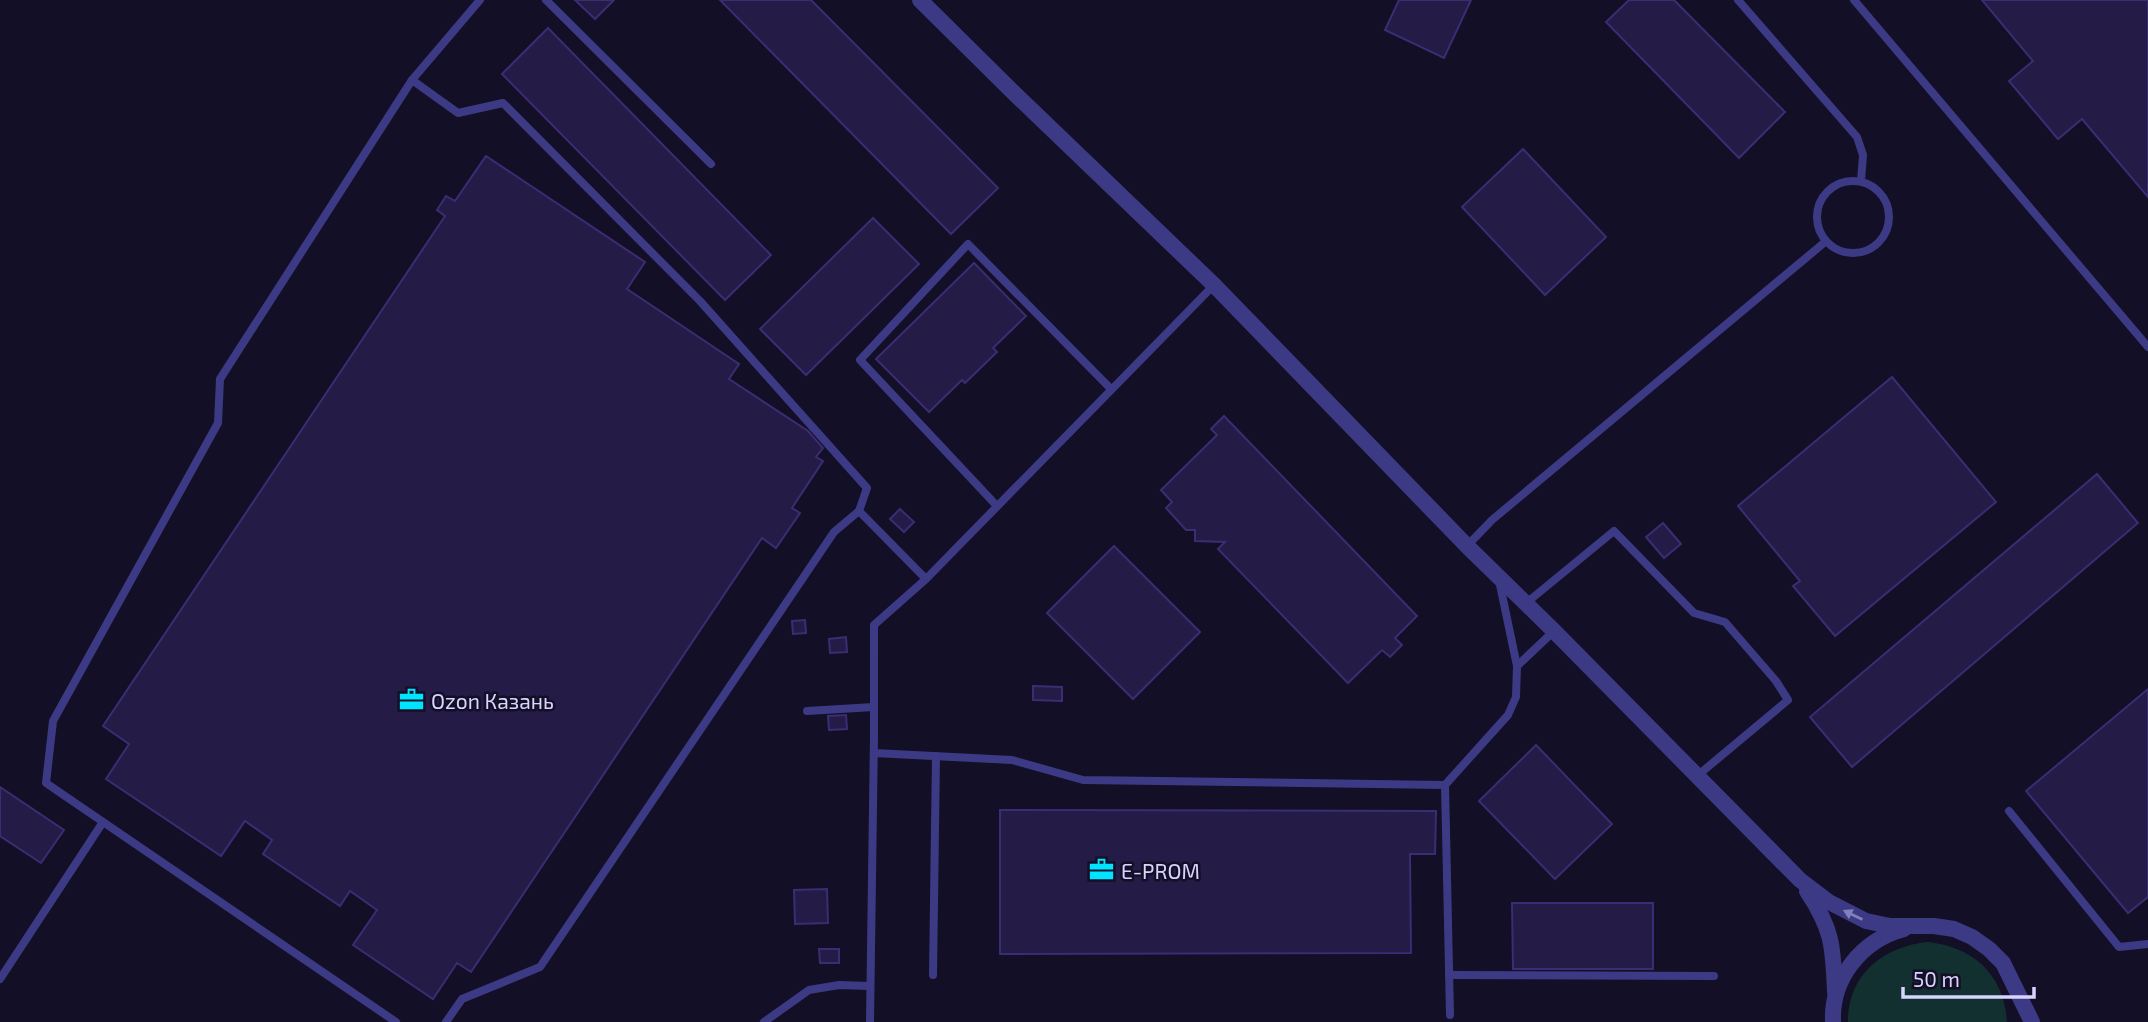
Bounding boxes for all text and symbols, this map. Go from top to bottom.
office icon: Ozon Казань [397,686,425,714]
place label: Ozon Казань [431,688,554,713]
office icon: E-PROM [1087,856,1115,884]
place label: E-PROM [1121,858,1200,883]
one-way arrow [1842,909,1862,921]
scale bar [1903,956,2034,1000]
text: 50 m [1913,966,1960,991]

